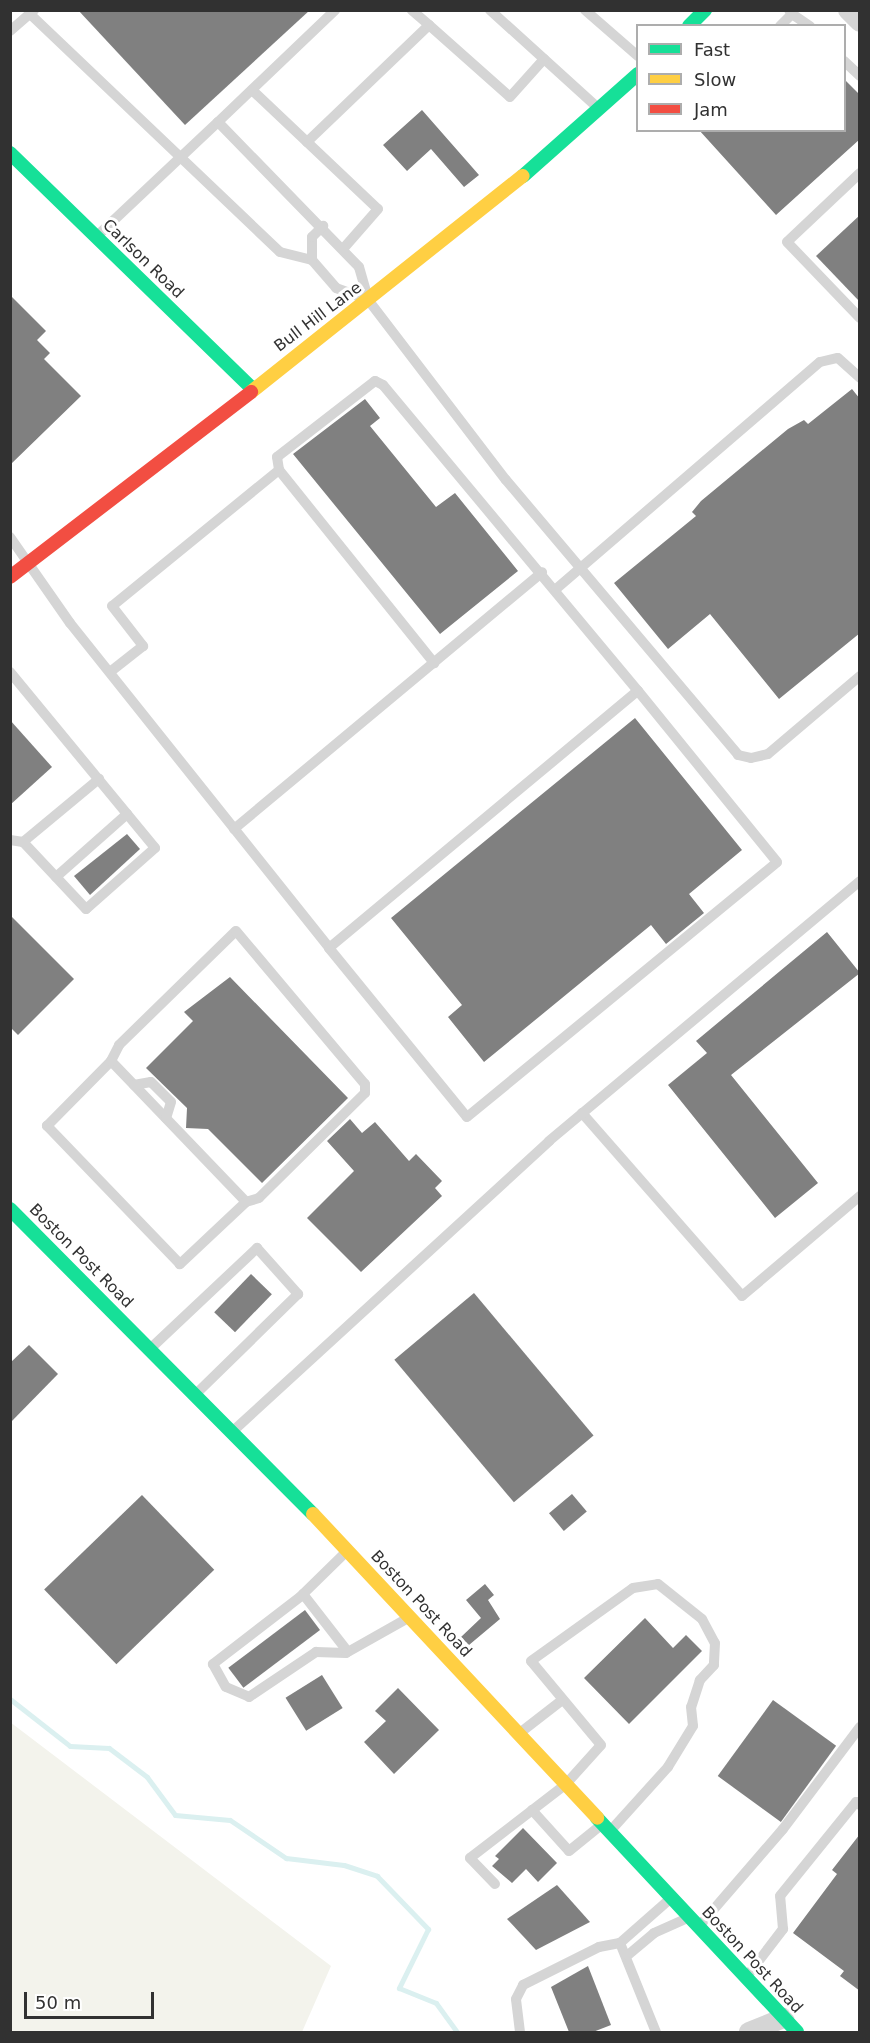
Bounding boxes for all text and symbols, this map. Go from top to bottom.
legend [636,24,846,132]
text: Fast [694,39,730,60]
text: Slow [694,69,736,90]
text: Jam [694,99,728,120]
street label: Carlson Road [98,215,188,303]
street label: Bull Hill Lane [271,278,365,356]
street label: Boston Post Road [25,1200,137,1312]
street label: Boston Post Road [367,1547,475,1661]
street label: Boston Post Road [698,1903,806,2017]
scale bar [27,1980,158,2018]
text: 50 m [35,1992,81,2013]

